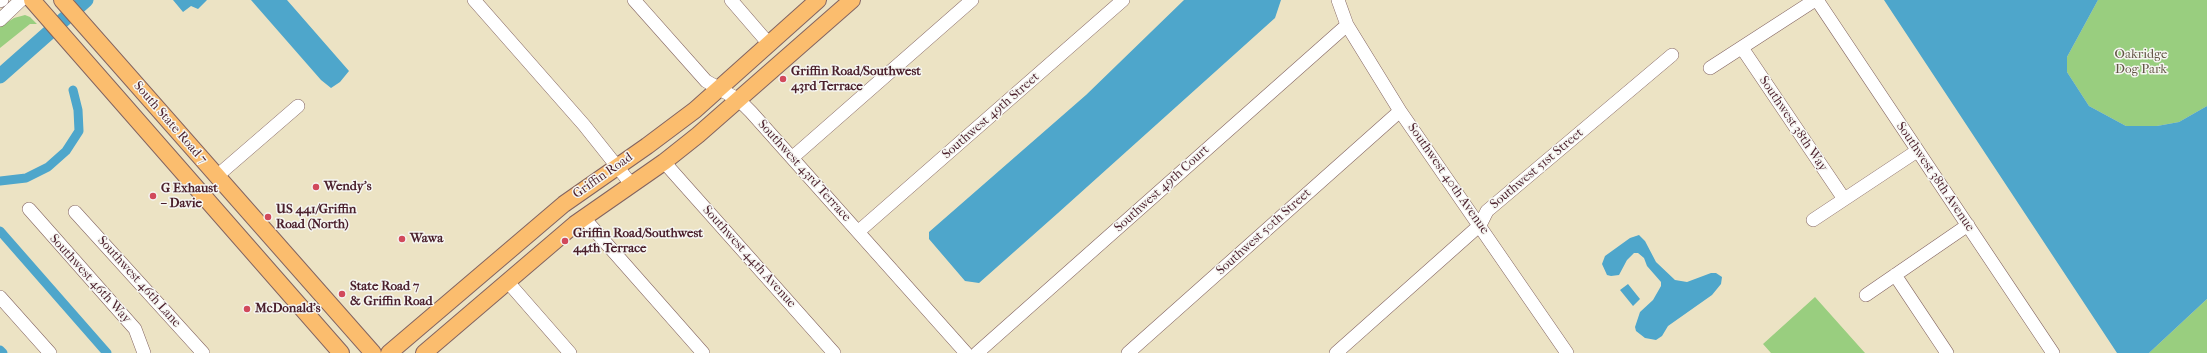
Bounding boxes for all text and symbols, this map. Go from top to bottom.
park label: Oakridge Dog Park [2115,47,2167,78]
place label: Griffin Road/Southwest 43rd Terrace [791,64,921,95]
street label: Southwest 49th Street [939,70,1043,162]
street label: Southwest 38th Way [1755,73,1831,175]
marker: Griffin Road/Southwest 43rd Terrace [778,74,788,84]
street label: South State Road 7 [130,78,210,168]
street label: Southwest 43rd Terrace [754,117,854,225]
street label: Southwest 38th Avenue [1893,119,1977,235]
street label: Southwest 40th Avenue [1404,121,1492,237]
street label: Southwest 51st Street [1487,125,1587,213]
street label: Southwest 49th Court [1111,142,1213,236]
street label: Griffin Road [570,150,636,202]
place label: Wendy's [324,179,371,195]
place label: G Exhaust – Davie [161,181,218,212]
marker: Wendy's [311,182,321,192]
street label: Southwest 50th Street [1213,185,1315,279]
marker: G Exhaust – Davie [148,191,158,201]
place label: US 441/Griffin Road (North) [276,202,356,233]
street label: Southwest 44th Avenue [699,203,799,311]
marker: US 441/Griffin Road (North) [263,212,273,222]
place label: Griffin Road/Southwest 44th Terrace [573,226,703,257]
street label: Southwest 46th Way [46,231,134,327]
place label: Wawa [410,231,443,247]
street label: Southwest 46th Lane [94,233,184,331]
marker: Wawa [397,234,407,244]
marker: Griffin Road/Southwest 44th Terrace [560,236,570,246]
place label: State Road 7 & Griffin Road [350,279,433,310]
marker: State Road 7 & Griffin Road [337,289,347,299]
place label: McDonald's [255,301,320,317]
marker: McDonald's [242,304,252,314]

